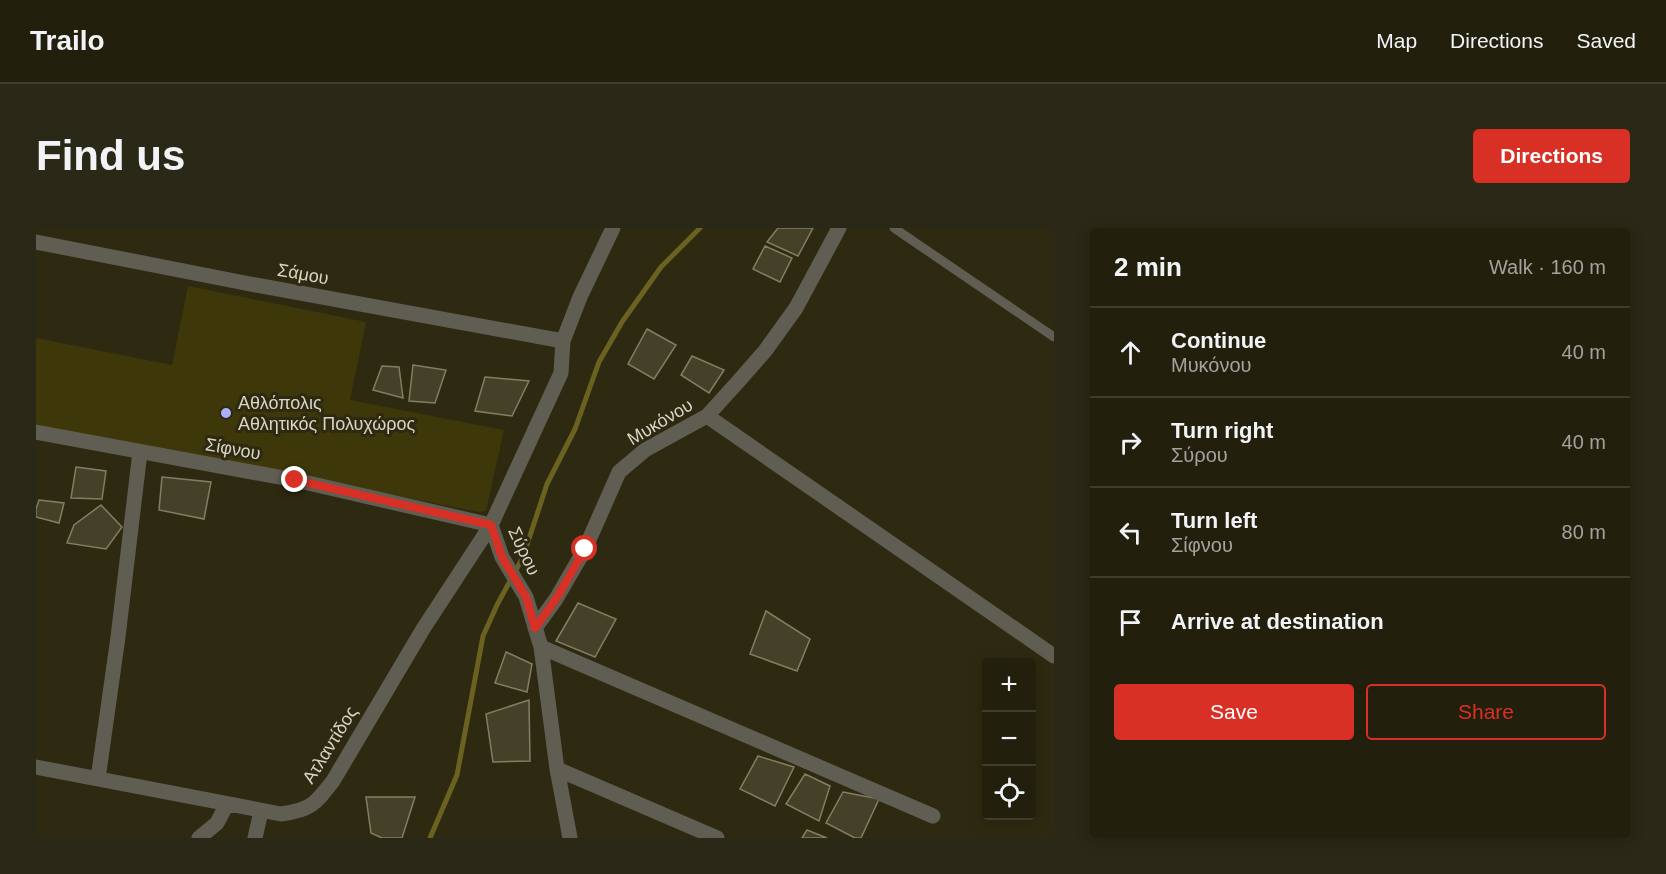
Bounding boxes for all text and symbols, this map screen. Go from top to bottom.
text: Trailo [30,25,105,56]
text: Map [1376,29,1417,52]
text: Directions [1450,29,1543,52]
text: Saved [1576,29,1636,52]
button: Directions [1473,129,1630,183]
text: Find us [36,132,185,179]
text: 2 min [1114,252,1182,282]
text: Walk · 160 m [1489,256,1606,278]
street label: Σάμου [276,260,330,288]
text: Continue [1171,328,1266,353]
icon: ahead [1114,336,1147,369]
text: 40 m [1562,341,1606,363]
text: Μυκόνου [1171,354,1252,376]
place label: Αθλόπολις Αθλητικός Πολυχώρος [238,393,416,434]
street label: Μυκόνου [624,395,696,449]
marker: Αθλόπολις Αθλητικός Πολυχώρος [219,406,233,420]
text: Turn right [1171,418,1273,443]
icon: right [1114,426,1147,459]
text: 40 m [1562,431,1606,453]
street label: Σίφνου [204,434,262,464]
text: Σύρου [1171,444,1228,466]
route end [281,466,307,492]
text: Turn left [1171,508,1257,533]
icon: left [1114,516,1147,549]
text: 80 m [1562,521,1606,543]
street label: Σύρου [504,524,544,578]
text: Σίφνου [1171,534,1233,556]
route start [571,535,597,561]
icon: arrive [1114,606,1147,639]
text: Arrive at destination [1171,609,1384,634]
map controls [982,658,1036,820]
button: + [982,658,1036,712]
button: Save [1114,684,1354,740]
button: Share [1366,684,1606,740]
street label: Ατλαντίδος [298,703,362,787]
button: − [982,712,1036,766]
button: locate [982,766,1036,820]

